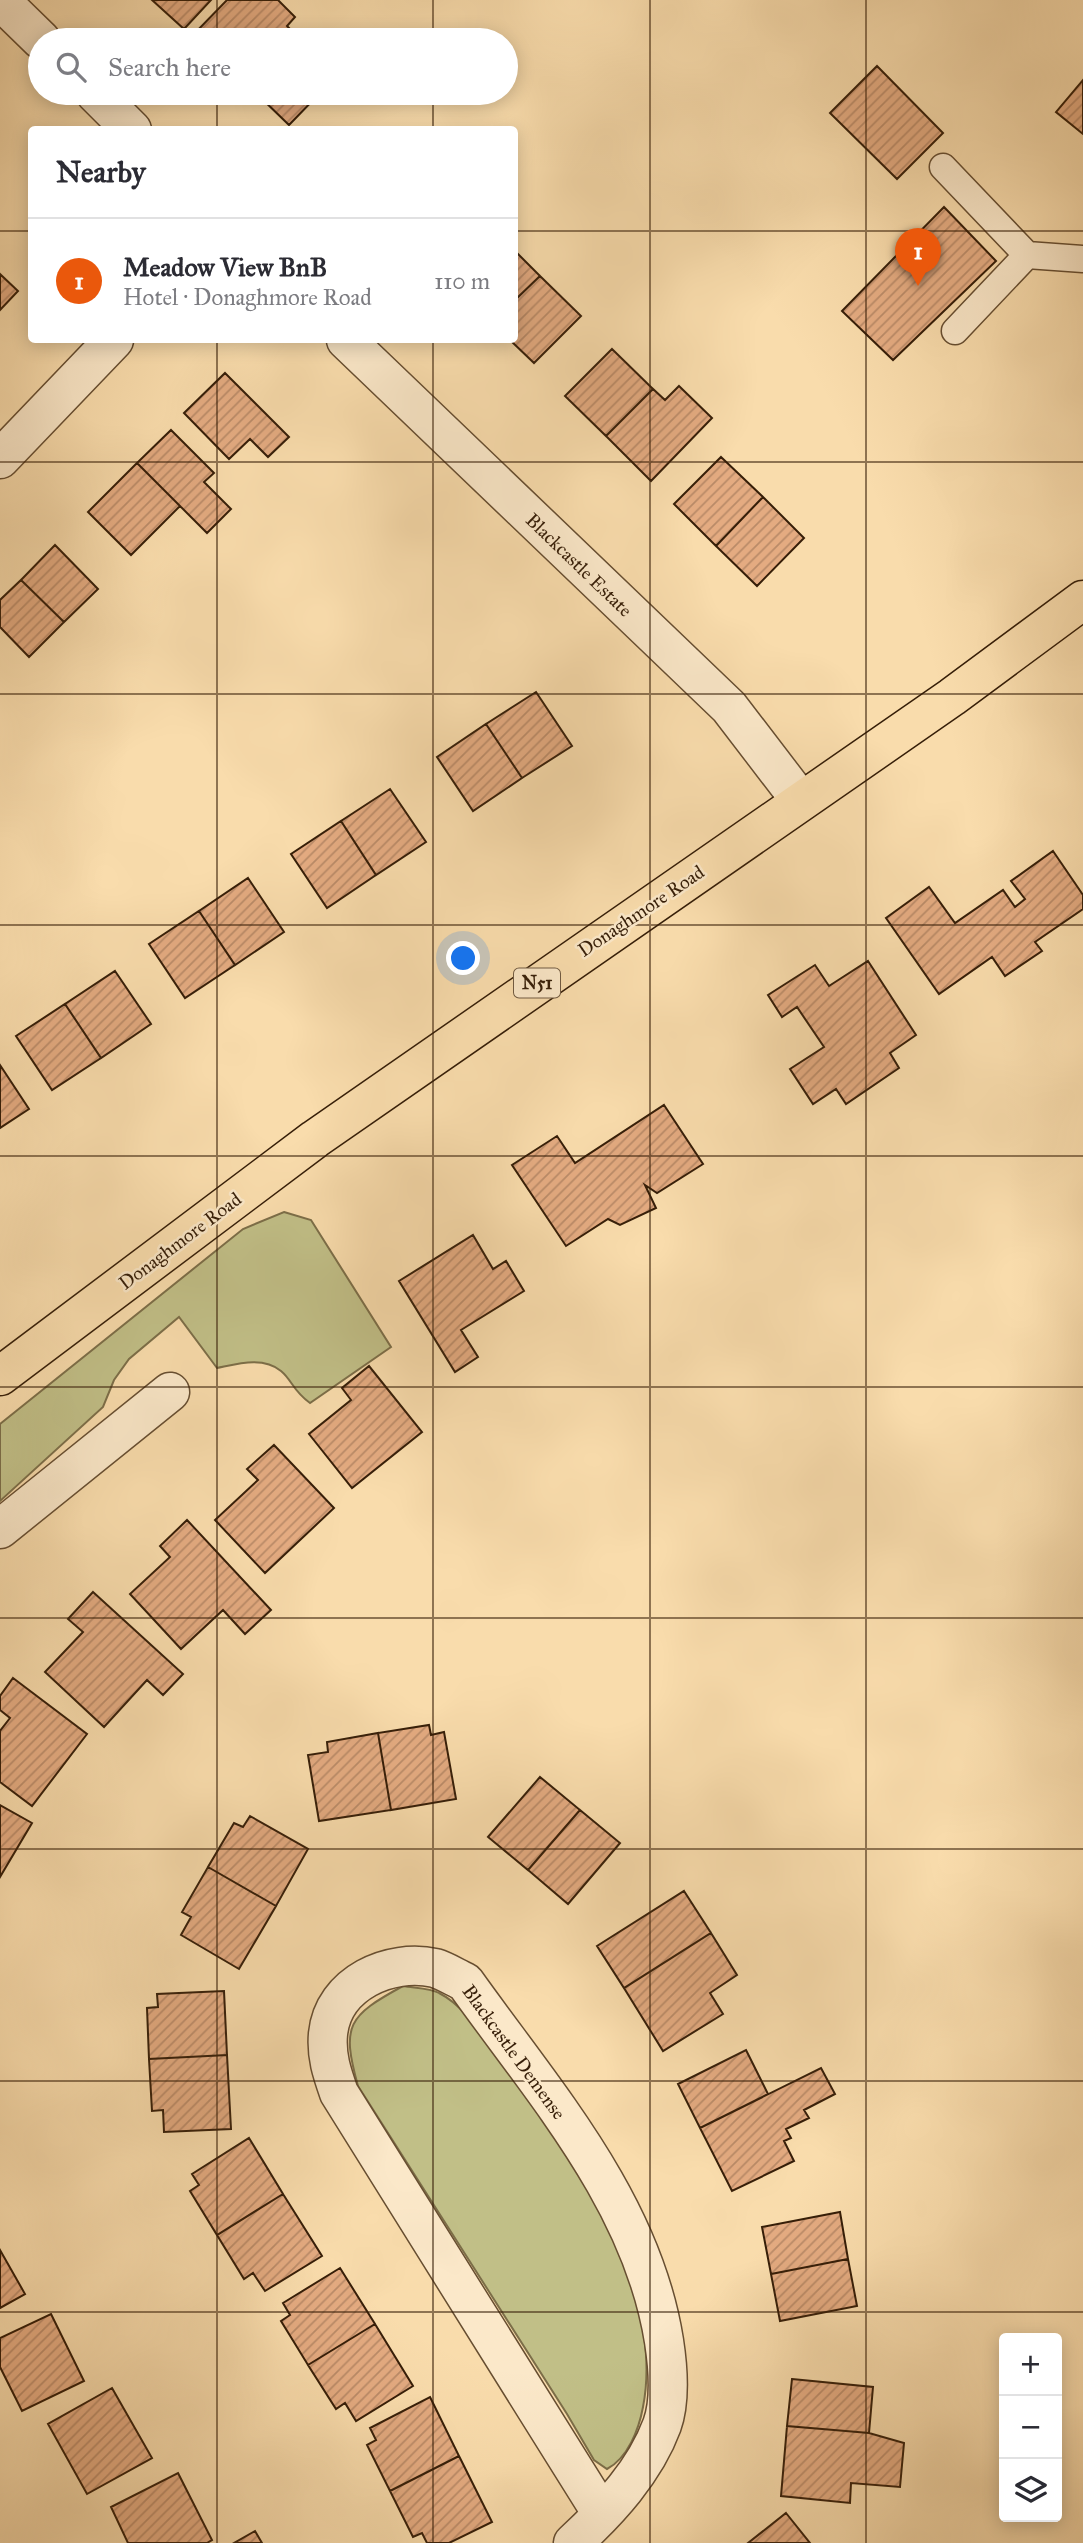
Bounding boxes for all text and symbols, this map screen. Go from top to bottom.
search box [28,28,518,105]
icon: search [52,48,90,86]
text: Search here [108,51,231,83]
text: Nearby [56,154,146,190]
pin: 1 [895,228,941,286]
text: Meadow View BnB [123,251,327,283]
text: 1 [74,267,84,295]
text: 110 m [434,267,490,295]
text: Hotel · Donaghmore Road [123,283,372,311]
street label: Blackcastle Estate [521,508,637,622]
street label: Donaghmore Road [573,860,709,963]
your location [446,941,480,975]
road number: N51 [514,968,560,998]
street label: Donaghmore Road [114,1187,247,1295]
street label: Blackcastle Demense [457,1980,571,2124]
map controls [999,2333,1062,2522]
button: + [999,2333,1062,2396]
button: − [999,2396,1062,2459]
button: layers [999,2459,1062,2522]

